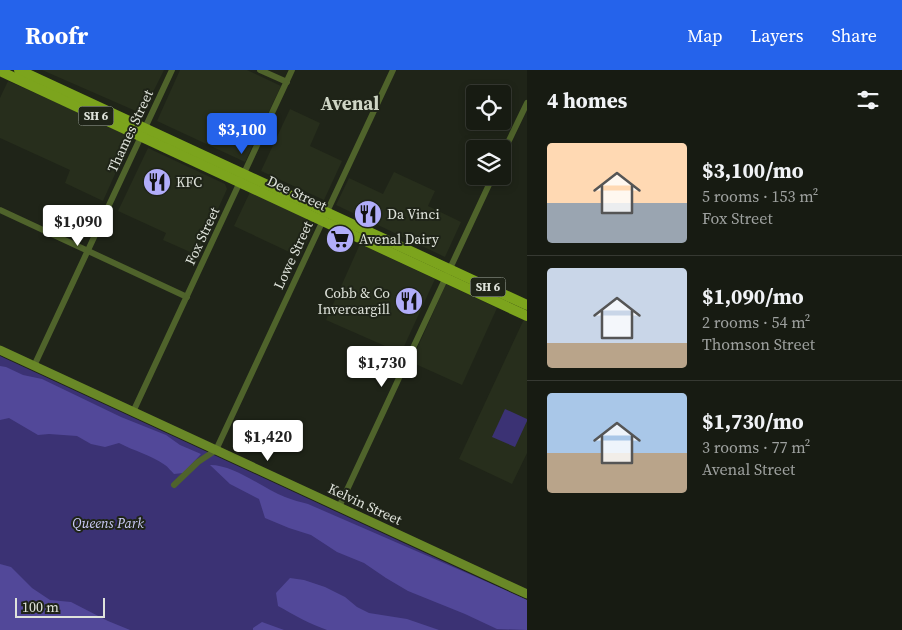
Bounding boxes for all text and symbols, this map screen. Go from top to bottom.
text: Roofr [25,19,88,52]
text: Map [687,23,722,48]
text: Layers [750,23,803,48]
text: Share [831,23,877,48]
map controls [466,85,511,185]
button: locate [466,85,511,130]
street label: Thames Street [102,86,158,176]
text: 4 homes [547,86,627,115]
icon: filters [854,86,882,114]
district label: Avenal [321,90,379,116]
road number: SH 6 [78,106,114,126]
pin: $3,100 [201,112,283,155]
text: $3,100 [218,118,266,140]
button: layers [466,140,511,185]
text: $3,100/mo [702,156,804,185]
icon: home [587,163,647,223]
restaurant icon: KFC [142,167,172,197]
street label: Dee Street [264,170,330,216]
place label: KFC [176,172,202,192]
text: 5 rooms · 153 m² [702,185,818,207]
restaurant icon: Da Vinci [353,199,383,229]
street label: Fox Street [180,203,224,268]
pin: $1,090 [37,204,119,247]
place label: Da Vinci [387,204,440,224]
text: Fox Street [702,207,773,229]
text: $1,090 [54,210,102,232]
street label: Lowe Street [269,217,318,292]
supermarket icon: Avenal Dairy [325,224,355,254]
place label: Avenal Dairy [359,229,440,249]
road number: SH 6 [470,278,506,296]
text: $1,090/mo [702,282,804,311]
place label: Cobb & Co Invercargill [318,283,390,319]
restaurant icon: Cobb & Co Invercargill [394,286,424,316]
icon: home [587,288,647,348]
text: 2 rooms · 54 m² [702,311,810,333]
text: Thomson Street [702,333,815,355]
pin: $1,730 [341,346,423,388]
text: $1,730 [358,351,406,373]
text: $1,730/mo [702,407,804,436]
icon: home [587,413,647,473]
pin: $1,420 [227,420,309,462]
text: $1,420 [244,425,292,447]
text: 3 rooms · 77 m² [702,436,810,458]
text: Avenal Street [702,458,795,480]
street label: Kelvin Street [325,478,406,530]
park label: Queens Park [72,513,144,533]
scale bar [15,595,105,618]
text: 100 m [22,597,59,617]

